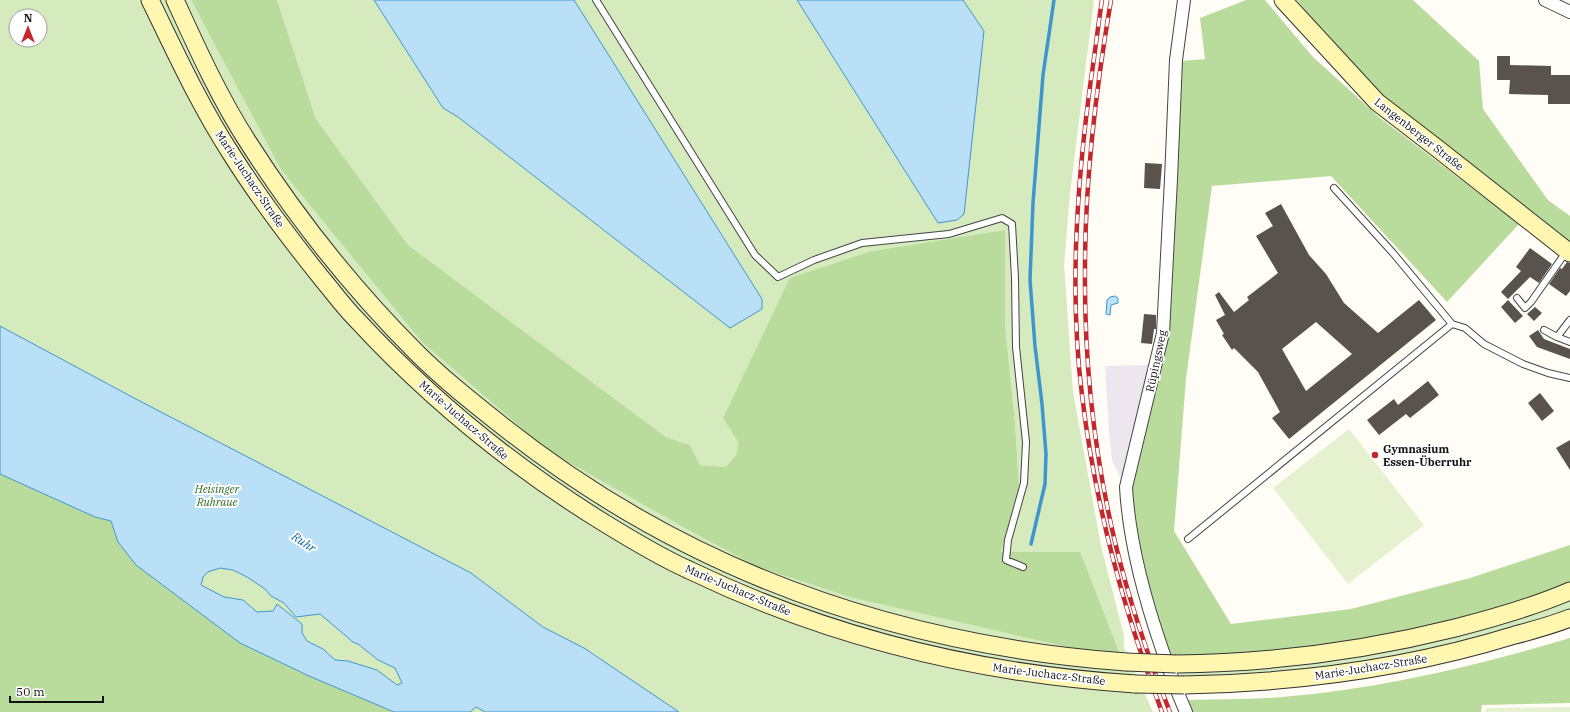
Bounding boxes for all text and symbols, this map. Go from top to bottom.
north arrow [8,8,48,48]
text: N [24,11,33,25]
street label: Langenberger Straße [1372,95,1466,173]
street label: Marie-Juchacz-Straße [212,128,288,230]
street label: Rüpingsweg [1143,329,1169,393]
street label: Marie-Juchacz-Straße [417,377,511,463]
place label: Gymnasium Essen-Überruhr [1383,442,1472,469]
marker: Gymnasium Essen-Überruhr [1370,450,1380,460]
park label: Heisinger Ruhraue [194,482,240,509]
water label: Ruhr [288,528,320,556]
street label: Marie-Juchacz-Straße [683,561,793,619]
street label: Marie-Juchacz-Straße [1314,651,1428,683]
street label: Marie-Juchacz-Straße [992,660,1106,688]
scale bar [10,678,103,704]
text: 50 m [16,684,45,699]

